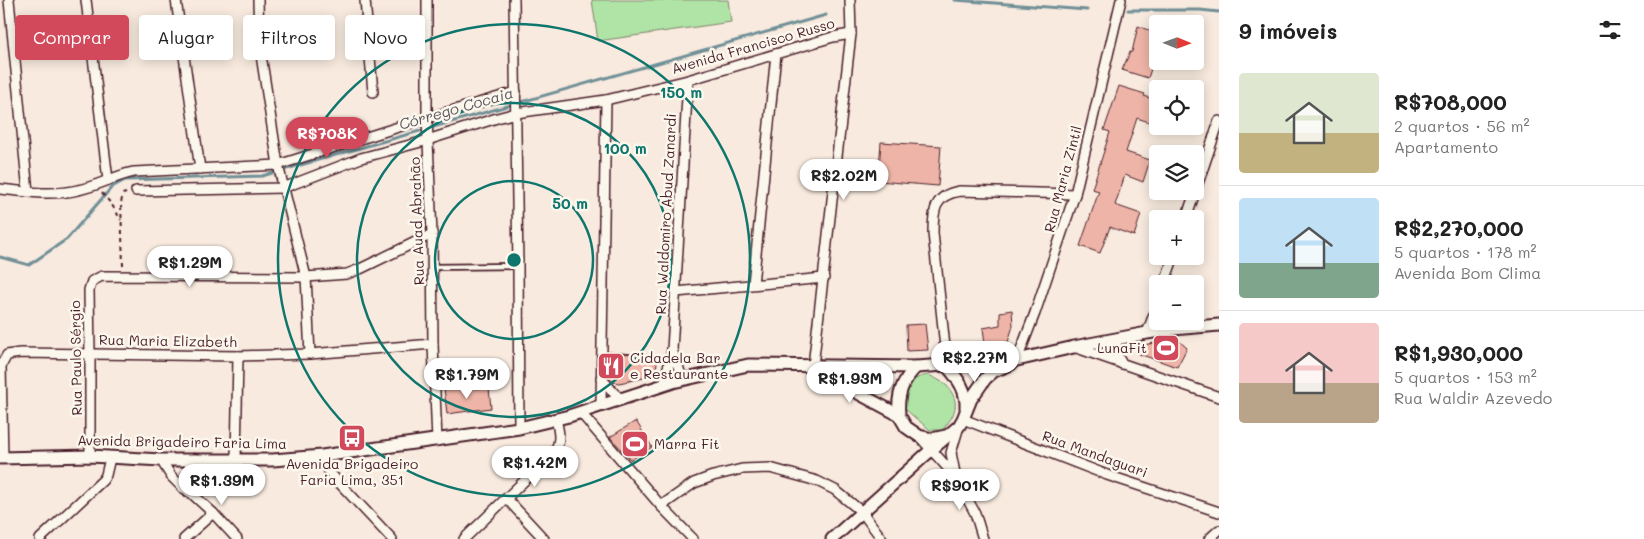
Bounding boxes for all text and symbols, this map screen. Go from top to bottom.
street label: Avenida Francisco Russo [669,13,837,78]
chip: Comprar [15,15,129,60]
chip: Alugar [139,15,233,60]
chip: Filtros [243,15,335,60]
chip: Novo [345,15,425,60]
north arrow [1149,15,1204,70]
map controls [1149,15,1204,330]
icon: filters [1596,16,1624,44]
text: 9 imóveis [1239,17,1337,44]
button: locate [1149,80,1204,135]
water label: Córrego Cocaia [396,82,515,134]
text: 150 m [660,82,702,102]
text: R$708,000 [1394,88,1507,115]
icon: home [1279,93,1339,153]
street label: Rua Waldomiro Abud Zanardi [651,113,680,315]
text: 2 quartos · 56 m² [1394,115,1529,136]
pin: R$708K [286,116,368,159]
text: R$708K [297,122,357,143]
street label: Rua Maria Zintil [1039,123,1086,234]
text: Apartamento [1394,136,1498,157]
text: 100 m [603,138,647,158]
button: layers [1149,145,1204,200]
street label: Rua Auad Abrahão [405,156,428,286]
pin: R$2.02M [798,158,890,201]
text: R$2.02M [810,164,878,185]
text: 50 m [552,193,588,213]
button: + [1149,210,1204,265]
text: R$2,270,000 [1394,214,1524,241]
icon: home [1279,218,1339,278]
text: 5 quartos · 178 m² [1394,241,1537,262]
pin: R$1.29M [144,246,236,288]
text: R$1.29M [158,251,222,272]
centre of rings [505,251,523,269]
text: Avenida Bom Clima [1394,262,1541,283]
button: − [1149,275,1204,330]
street label: Rua Paulo Sérgio [65,300,86,416]
street label: Rua Maria Elizabeth [99,330,237,351]
sports icon: LunaFit [1151,333,1181,363]
place label: LunaFit [1097,338,1147,357]
text: R$1,930,000 [1394,339,1523,366]
pin: R$2.27M [929,340,1021,383]
icon: home [1279,343,1339,403]
text: R$2.27M [942,346,1008,367]
place label: Cidadela Bar e Restaurante [630,348,728,383]
restaurant icon: Cidadela Bar e Restaurante [596,351,626,381]
pin: R$1.79M [421,358,513,400]
pin: R$1.93M [804,362,896,404]
text: R$1.79M [435,363,499,384]
text: 5 quartos · 153 m² [1394,366,1537,387]
text: R$1.93M [817,367,883,388]
text: Rua Waldir Azevedo [1394,387,1552,408]
bus stop icon: Avenida Brigadeiro Faria Lima, 351 [337,423,367,453]
street label: Rua Mandaguari [1040,426,1151,481]
sports icon: Marra Fit [620,429,650,459]
street label: Avenida Brigadeiro Faria Lima [77,430,287,453]
place label: Marra Fit [654,434,719,453]
pin: R$1.42M [489,446,581,488]
text: R$1.42M [502,451,568,472]
place label: Avenida Brigadeiro Faria Lima, 351 [286,454,418,489]
pin: R$1.39M [176,464,268,506]
pin: R$901K [919,468,1001,511]
text: R$1.39M [189,469,255,490]
text: R$901K [931,474,989,495]

